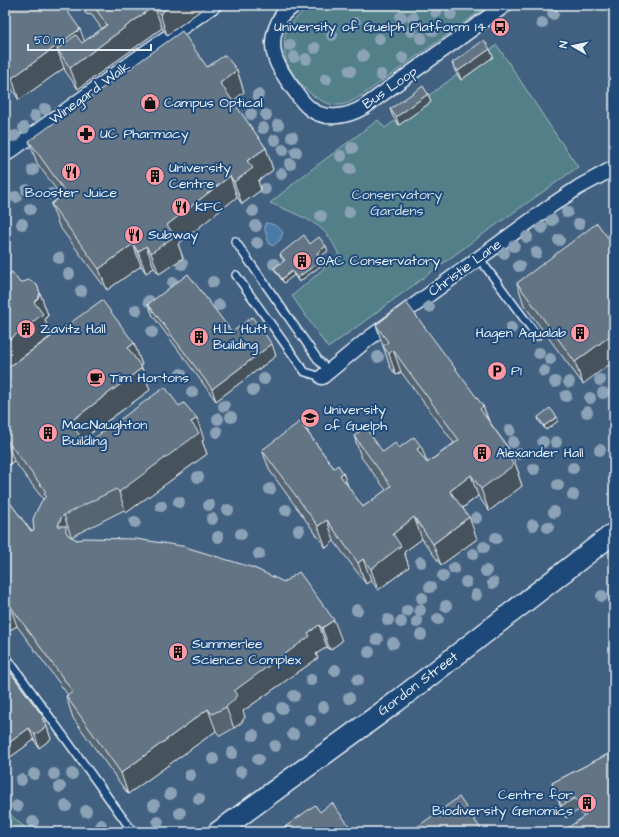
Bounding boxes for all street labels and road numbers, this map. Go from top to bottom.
street label: Winegard Walk [45,57,135,129]
street label: Bus Loop [358,62,422,114]
street label: Christie Lane [424,234,506,301]
street label: Gordon Street [374,647,463,721]

